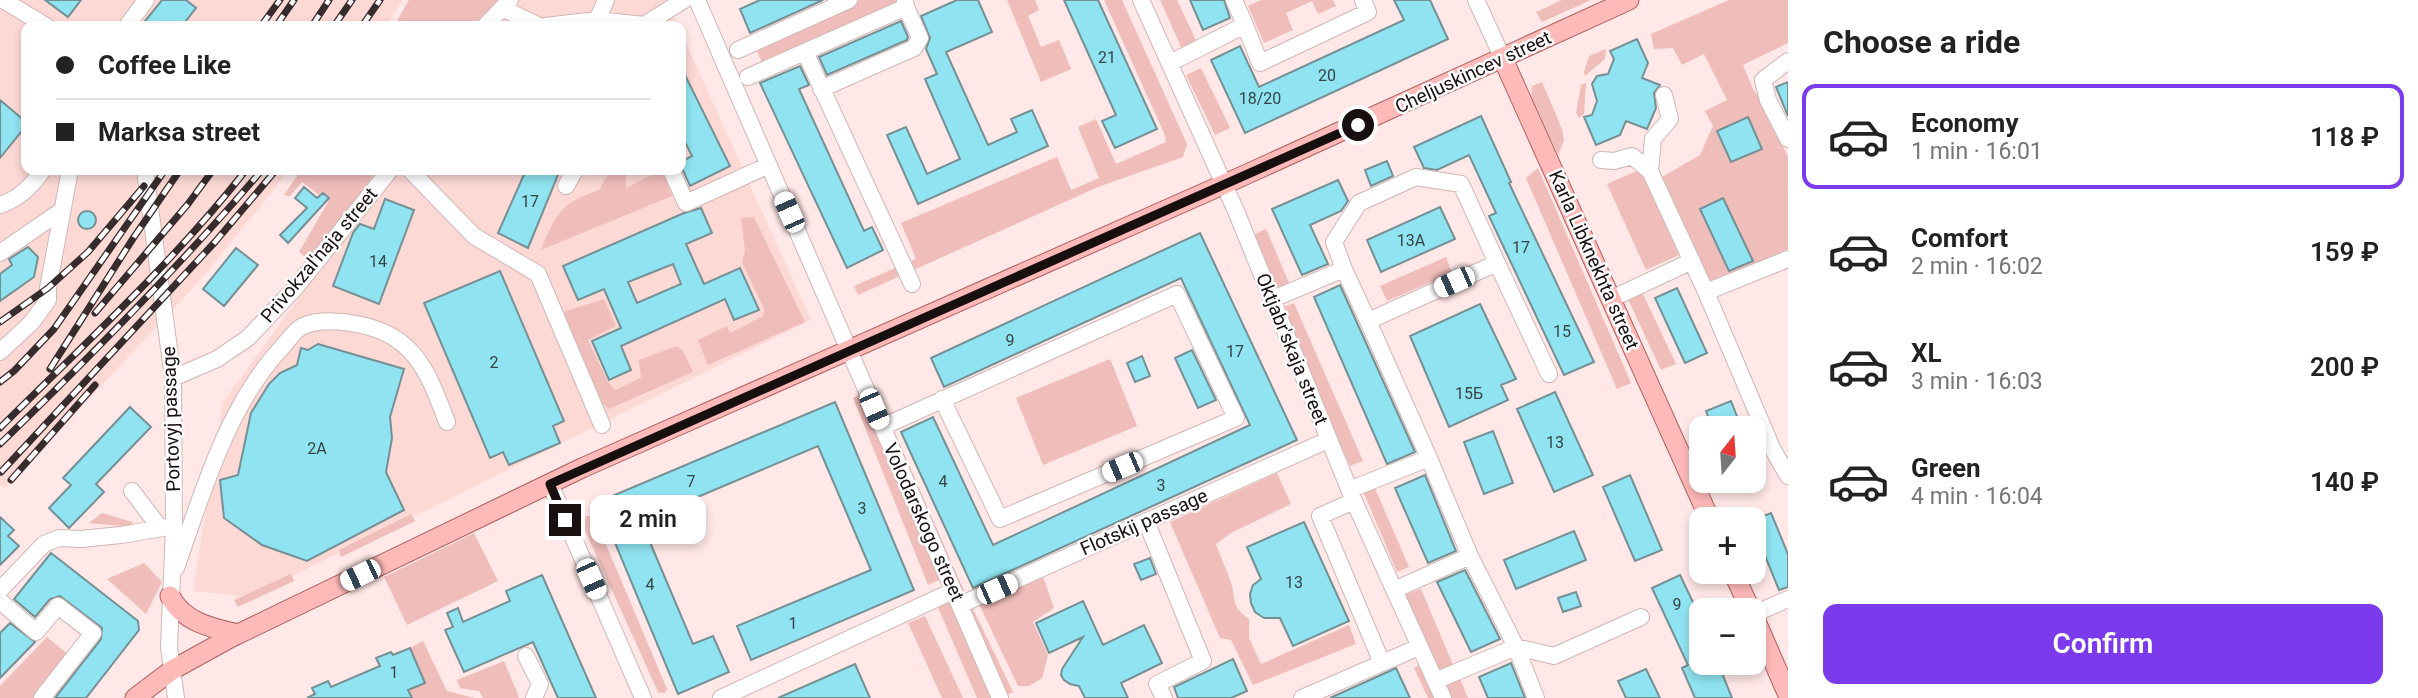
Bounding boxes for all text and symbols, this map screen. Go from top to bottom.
text: Choose a ride [1823,23,2020,61]
street label: Cheljuskincev street [1391,26,1555,118]
house number: 21 [1098,48,1116,67]
text: Coffee Like [98,50,231,80]
house number: 20 [1318,66,1336,85]
house number: 18/20 [1239,89,1281,108]
icon: car [1827,105,1890,168]
text: Economy [1911,108,2018,138]
route start [1342,109,1374,141]
text: Marksa street [98,117,260,147]
text: 118 ₽ [2310,122,2379,152]
text: 1 min · 16:01 [1911,138,2043,165]
street label: Karla Libknekhta street [1544,167,1644,353]
street label: Privokzal'naja street [256,183,382,327]
car [771,189,808,235]
house number: 17 [521,192,539,211]
icon: car [1827,220,1890,283]
text: Comfort [1911,223,2008,253]
house number: 13А [1397,231,1426,250]
text: 159 ₽ [2310,237,2379,267]
house number: 17 [1512,238,1530,257]
house number: 14 [369,252,387,271]
text: 2 min · 16:02 [1911,253,2043,280]
car [1431,264,1478,300]
street label: Oktjabr'skaja street [1251,270,1333,428]
house number: 15 [1553,322,1571,341]
house number: 9 [1006,331,1015,350]
icon: car [1827,335,1890,398]
text: XL [1911,338,1942,368]
house number: 17 [1226,342,1244,361]
street label: Portovyj passage [157,346,185,492]
text: 200 ₽ [2310,352,2379,382]
house number: 2 [490,353,499,372]
text: 3 min · 16:03 [1911,368,2043,395]
house number: 15Б [1455,384,1483,403]
car [857,386,892,432]
north arrow [1689,416,1766,494]
map controls [1689,416,1766,675]
house number: 13 [1546,433,1564,452]
house number: 2А [307,439,327,458]
street label: Volodarskogo street [879,439,969,605]
car [1099,449,1146,485]
icon: car [1827,450,1890,513]
text: Green [1911,453,1981,483]
text: 140 ₽ [2310,467,2379,497]
house number: 7 [687,472,696,491]
house number: 4 [939,472,948,491]
house number: 3 [1157,476,1166,495]
text: 4 min · 16:04 [1911,483,2043,510]
street label: Flotskij passage [1077,484,1211,560]
callout: 2 min [590,496,705,544]
house number: 3 [858,499,867,518]
route end [549,504,581,536]
text: 2 min [619,506,677,533]
button: + [1689,507,1766,584]
car [337,556,384,594]
car [573,556,610,602]
car [974,571,1021,607]
house number: 13 [1285,573,1303,592]
house number: 4 [646,575,655,594]
house number: 9 [1673,595,1682,614]
button: − [1689,598,1766,675]
button: Confirm [1823,604,2383,684]
house number: 1 [789,614,798,633]
house number: 1 [390,663,399,682]

